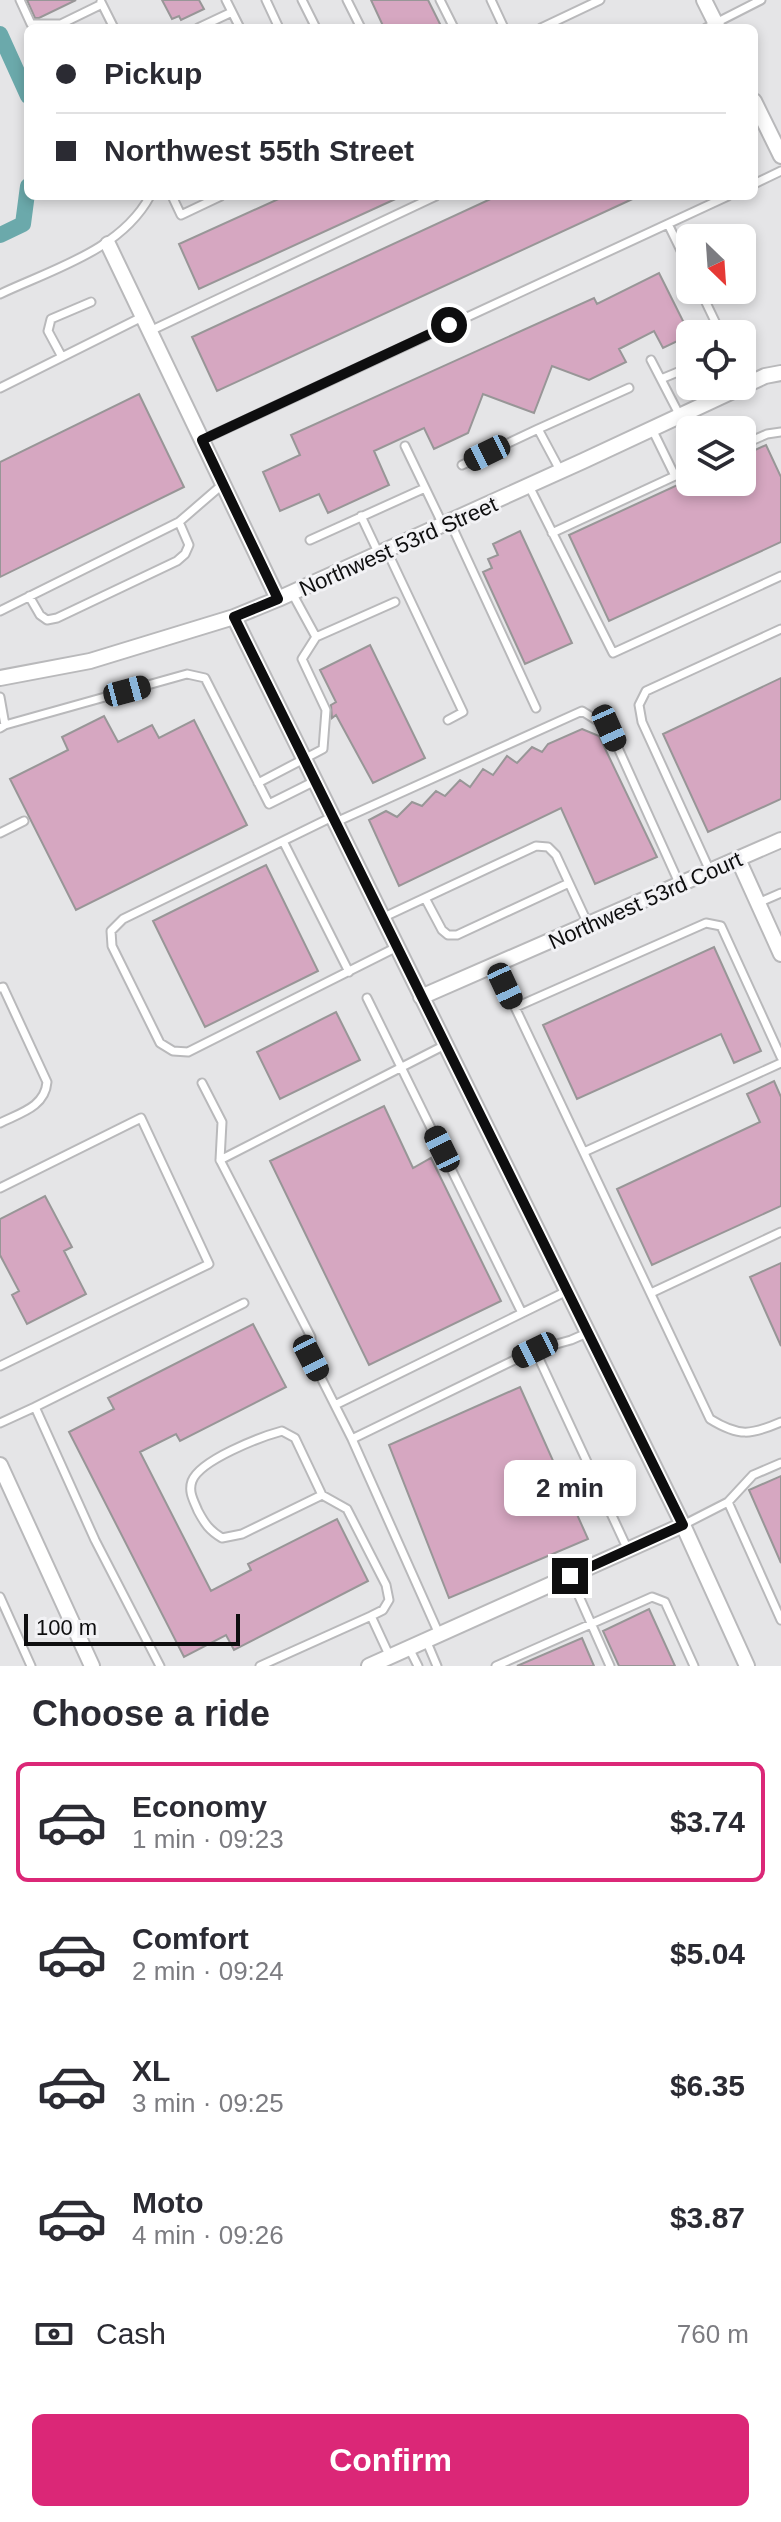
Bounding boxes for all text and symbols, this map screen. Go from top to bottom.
text: Pickup [104,57,202,90]
text: Northwest 55th Street [104,134,414,167]
north arrow [676,224,756,304]
map controls [676,224,756,496]
route start [431,307,467,343]
button: locate [676,320,756,400]
button: layers [676,416,756,496]
car [460,432,514,474]
street label: Northwest 53rd Street [295,492,501,601]
car [101,673,153,709]
car [588,701,630,755]
street label: Northwest 53rd Court [545,847,746,954]
car [484,959,526,1013]
car [421,1122,463,1176]
car [508,1329,562,1371]
car [289,1331,333,1385]
callout: 2 min [504,1460,636,1516]
text: 2 min [536,1473,604,1503]
route end [552,1558,588,1594]
scale bar [24,1610,240,1646]
text: 100 m [36,1615,97,1640]
text: Choose a ride [32,1693,270,1734]
icon: car [36,1786,108,1858]
text: Economy [132,1790,267,1823]
text: $3.74 [670,1805,745,1838]
text: 1 min · 09:23 [132,1824,284,1854]
icon: car [36,1918,108,1990]
text: Comfort [132,1922,249,1955]
text: $5.04 [670,1937,745,1970]
text: 2 min · 09:24 [132,1956,284,1986]
icon: car [36,2050,108,2122]
text: XL [132,2054,170,2087]
text: $6.35 [670,2069,745,2102]
text: 3 min · 09:25 [132,2088,284,2118]
icon: car [36,2182,108,2254]
text: Moto [132,2186,204,2219]
text: $3.87 [670,2201,745,2234]
text: 4 min · 09:26 [132,2220,284,2250]
icon: cash [32,2312,76,2356]
text: Cash [96,2317,166,2350]
text: 760 m [677,2319,749,2349]
button: Confirm [32,2414,749,2506]

